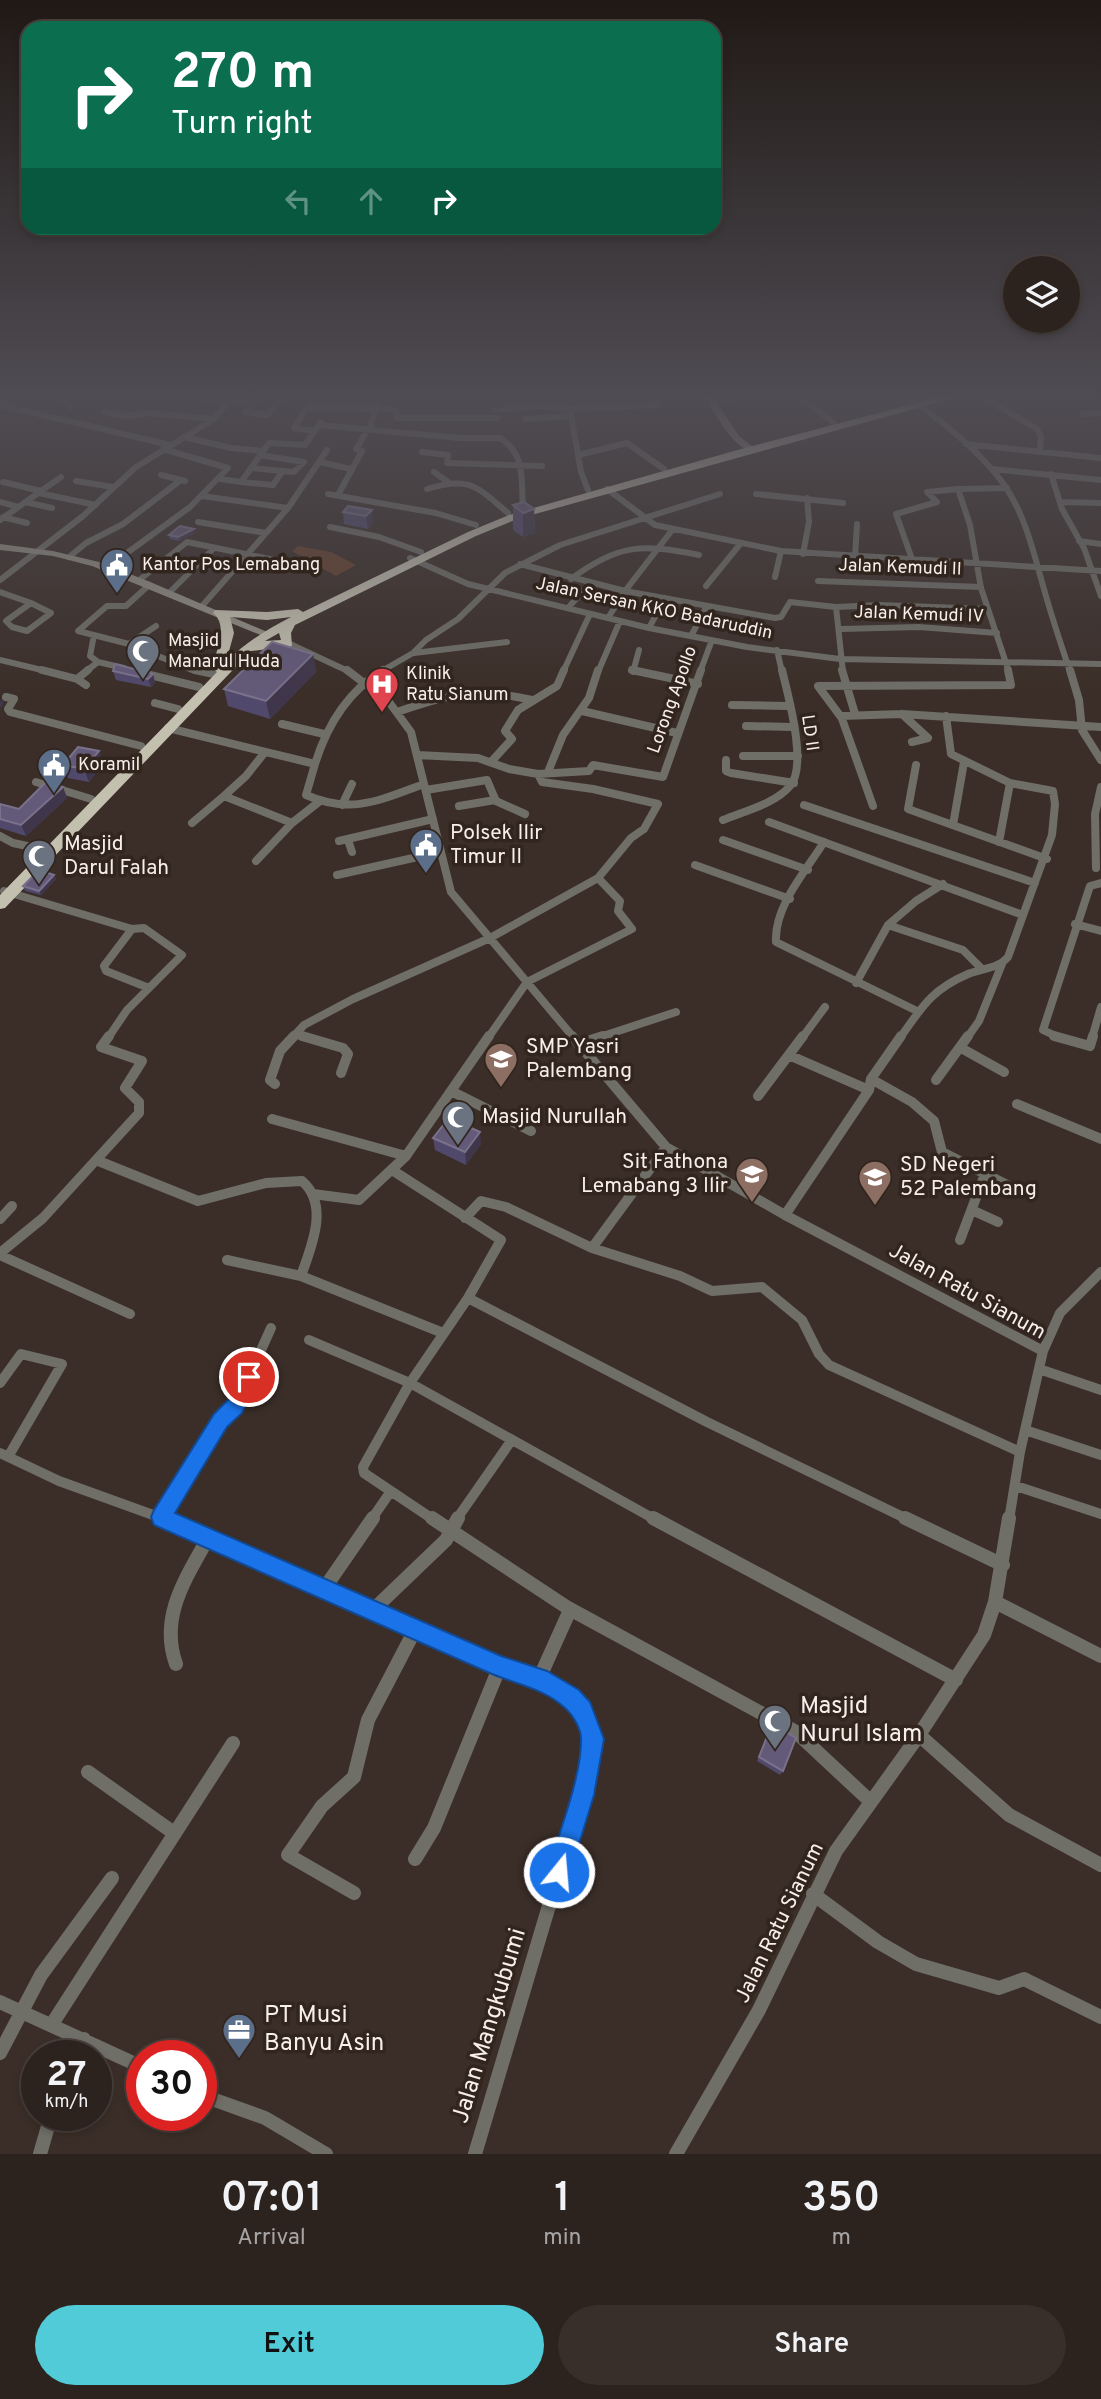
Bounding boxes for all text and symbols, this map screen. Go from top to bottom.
text: 270 m [171,44,314,106]
icon: right [56,49,147,140]
text: Turn right [171,105,313,145]
icon: left [279,182,317,220]
icon: ahead [352,182,390,220]
icon: right [425,182,463,220]
map controls [1003,256,1080,333]
button: layers [1003,256,1080,333]
public building icon: Kantor Pos Lemabang [98,546,136,595]
place label: Kantor Pos Lemabang [142,554,320,577]
street label: Jalan Kemudi II [838,554,962,582]
street label: Jalan Sersan KKO Badaruddin [534,573,774,645]
street label: Jalan Kemudi IV [853,601,985,629]
place label: Masjid Manarul Huda [168,630,280,674]
mosque icon: Masjid Manarul Huda [124,632,162,681]
street label: Lorong Apollo [643,643,703,757]
place label: Klinik Ratu Sianum [406,663,508,707]
hospital icon: Klinik Ratu Sianum [363,665,401,714]
street label: LD II [795,713,823,753]
public building icon: Koramil [35,746,73,795]
place label: Koramil [78,754,140,777]
place label: Polsek Ilir Timur II [450,820,542,871]
public building icon: Polsek Ilir Timur II [407,826,445,875]
place label: Masjid Darul Falah [64,831,169,882]
mosque icon: Masjid Darul Falah [20,837,58,886]
place label: SMP Yasri Palembang [526,1034,632,1085]
school or university icon: SMP Yasri Palembang [482,1040,520,1089]
mosque icon: Masjid Nurullah [439,1098,477,1147]
place label: Masjid Nurullah [482,1104,627,1131]
place label: Sit Fathona Lemabang 3 Ilir [581,1149,728,1200]
place label: SD Negeri 52 Palembang [900,1152,1037,1203]
school or university icon: Sit Fathona Lemabang 3 Ilir [733,1155,771,1204]
school or university icon: SD Negeri 52 Palembang [856,1158,894,1207]
street label: Jalan Ratu Sianum [884,1238,1050,1346]
pin [219,1347,279,1407]
icon: arrive [230,1358,268,1396]
place label: Masjid Nurul Islam [800,1692,922,1750]
mosque icon: Masjid Nurul Islam [756,1702,794,1751]
position arrow [522,1835,596,1909]
street label: Jalan Ratu Sianum [729,1838,831,2008]
street label: Jalan Mangkubumi [446,1925,534,2127]
place label: PT Musi Banyu Asin [264,2001,384,2059]
office icon: PT Musi Banyu Asin [220,2011,258,2060]
speed limit sign: 30 [126,2040,217,2131]
text: 27 [47,2054,86,2098]
text: km/h [45,2091,88,2114]
text: 07:01 [221,2173,323,2226]
text: 1 [554,2173,571,2226]
text: 350 [802,2173,880,2226]
text: Arrival [237,2224,306,2253]
text: min [543,2224,581,2253]
text: m [831,2224,851,2253]
button: Exit [35,2305,544,2385]
button: Share [558,2305,1066,2385]

